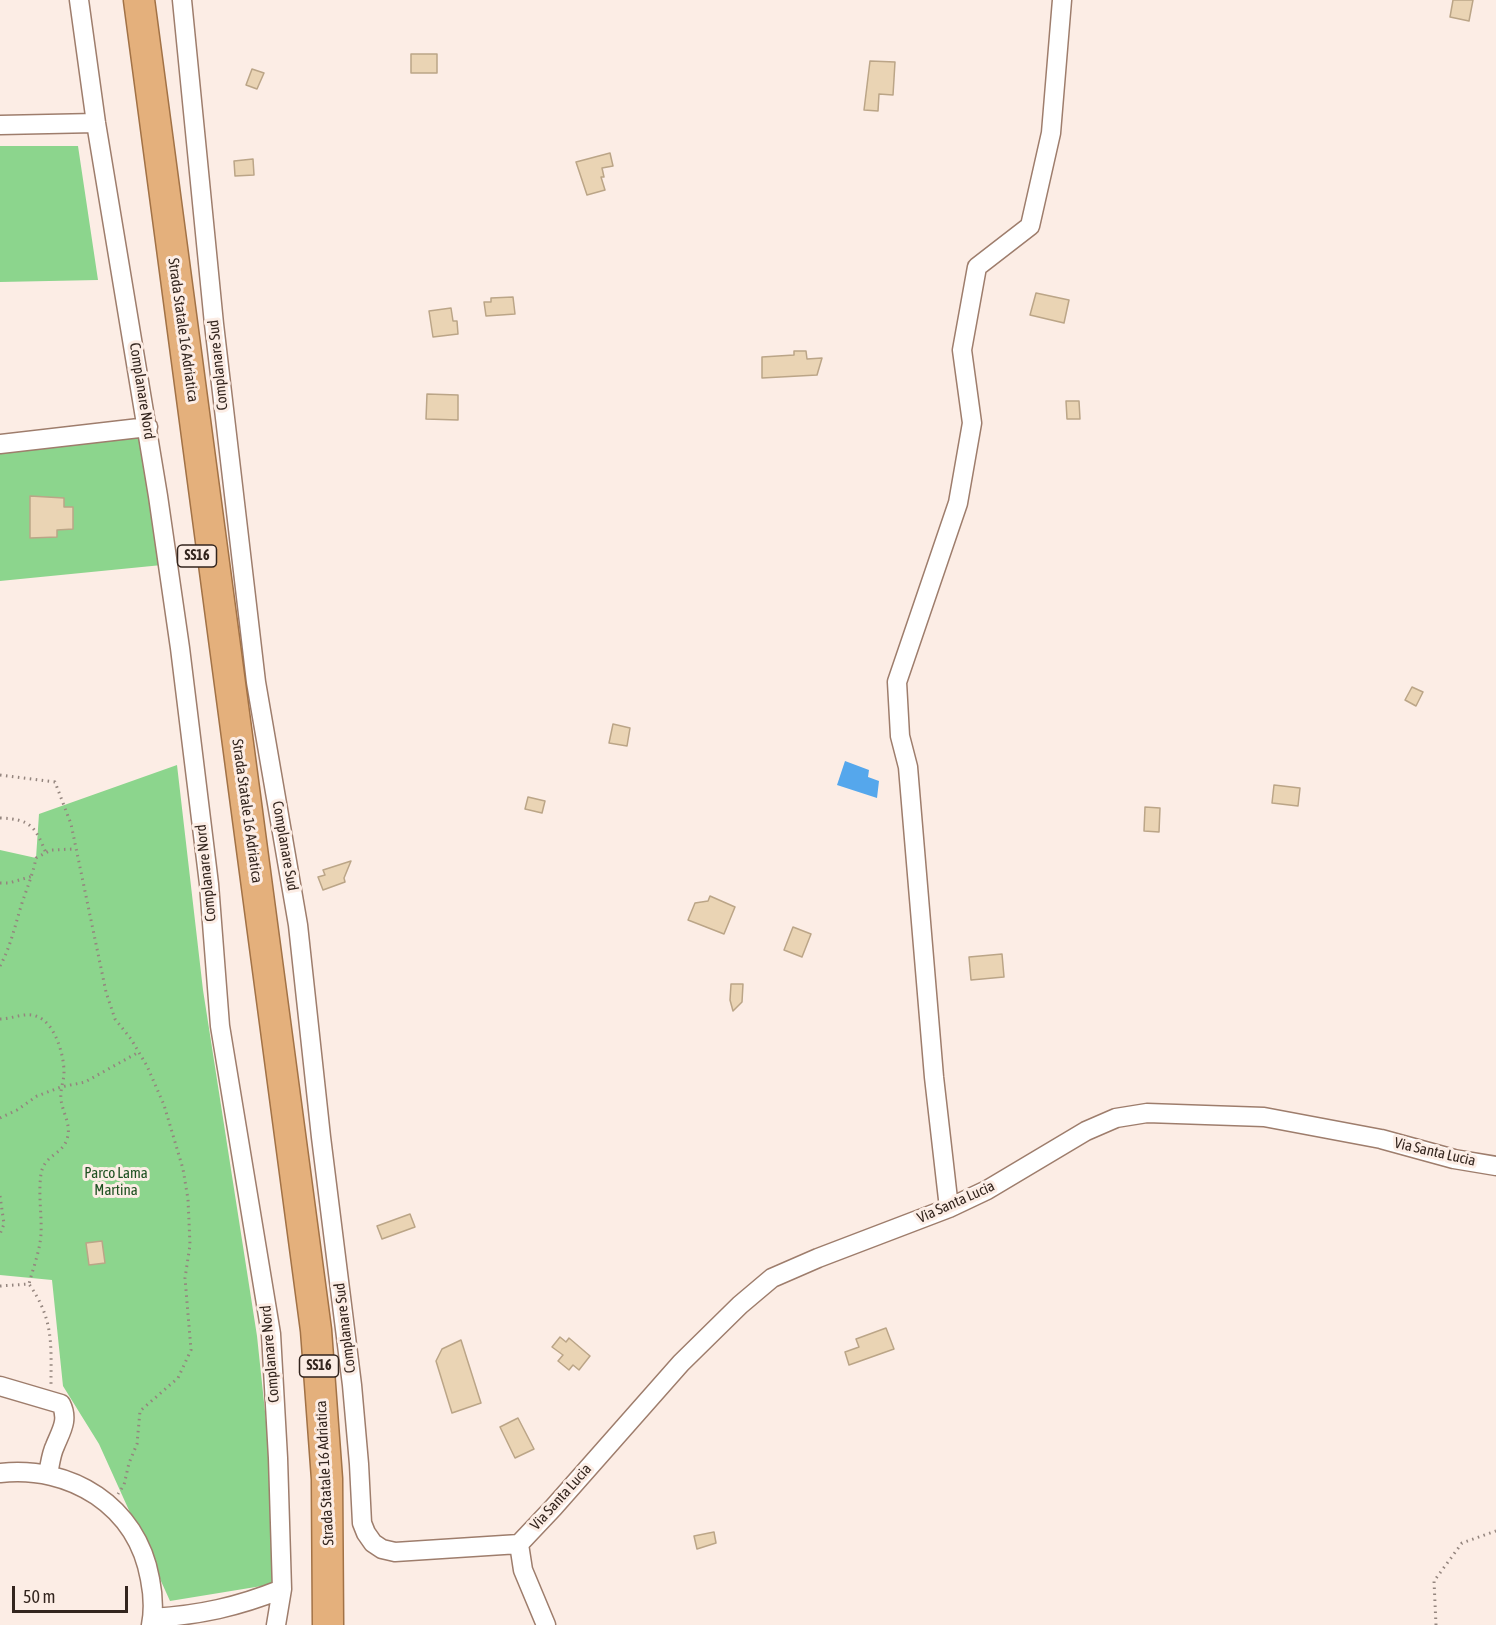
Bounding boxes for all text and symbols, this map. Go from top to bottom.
street label: Strada Statale 16 Adriatica [164,257,202,403]
street label: Complanare Sud [204,319,232,411]
street label: Complanare Nord [125,341,159,441]
road number: SS16 [178,545,216,567]
street label: Strada Statale 16 Adriatica [228,738,266,884]
street label: Complanare Sud [268,800,302,892]
street label: Complanare Nord [192,824,220,922]
street label: Via Santa Lucia [1393,1134,1477,1170]
park label: Parco Lama Martina [84,1164,148,1199]
street label: Via Santa Lucia [915,1177,997,1227]
street label: Complanare Sud [331,1282,359,1374]
street label: Complanare Nord [257,1305,283,1403]
road number: SS16 [300,1355,338,1377]
street label: Strada Statale 16 Adriatica [312,1400,338,1546]
street label: Via Santa Lucia [527,1460,595,1534]
scale bar [15,1574,130,1612]
text: 50 m [23,1586,55,1607]

